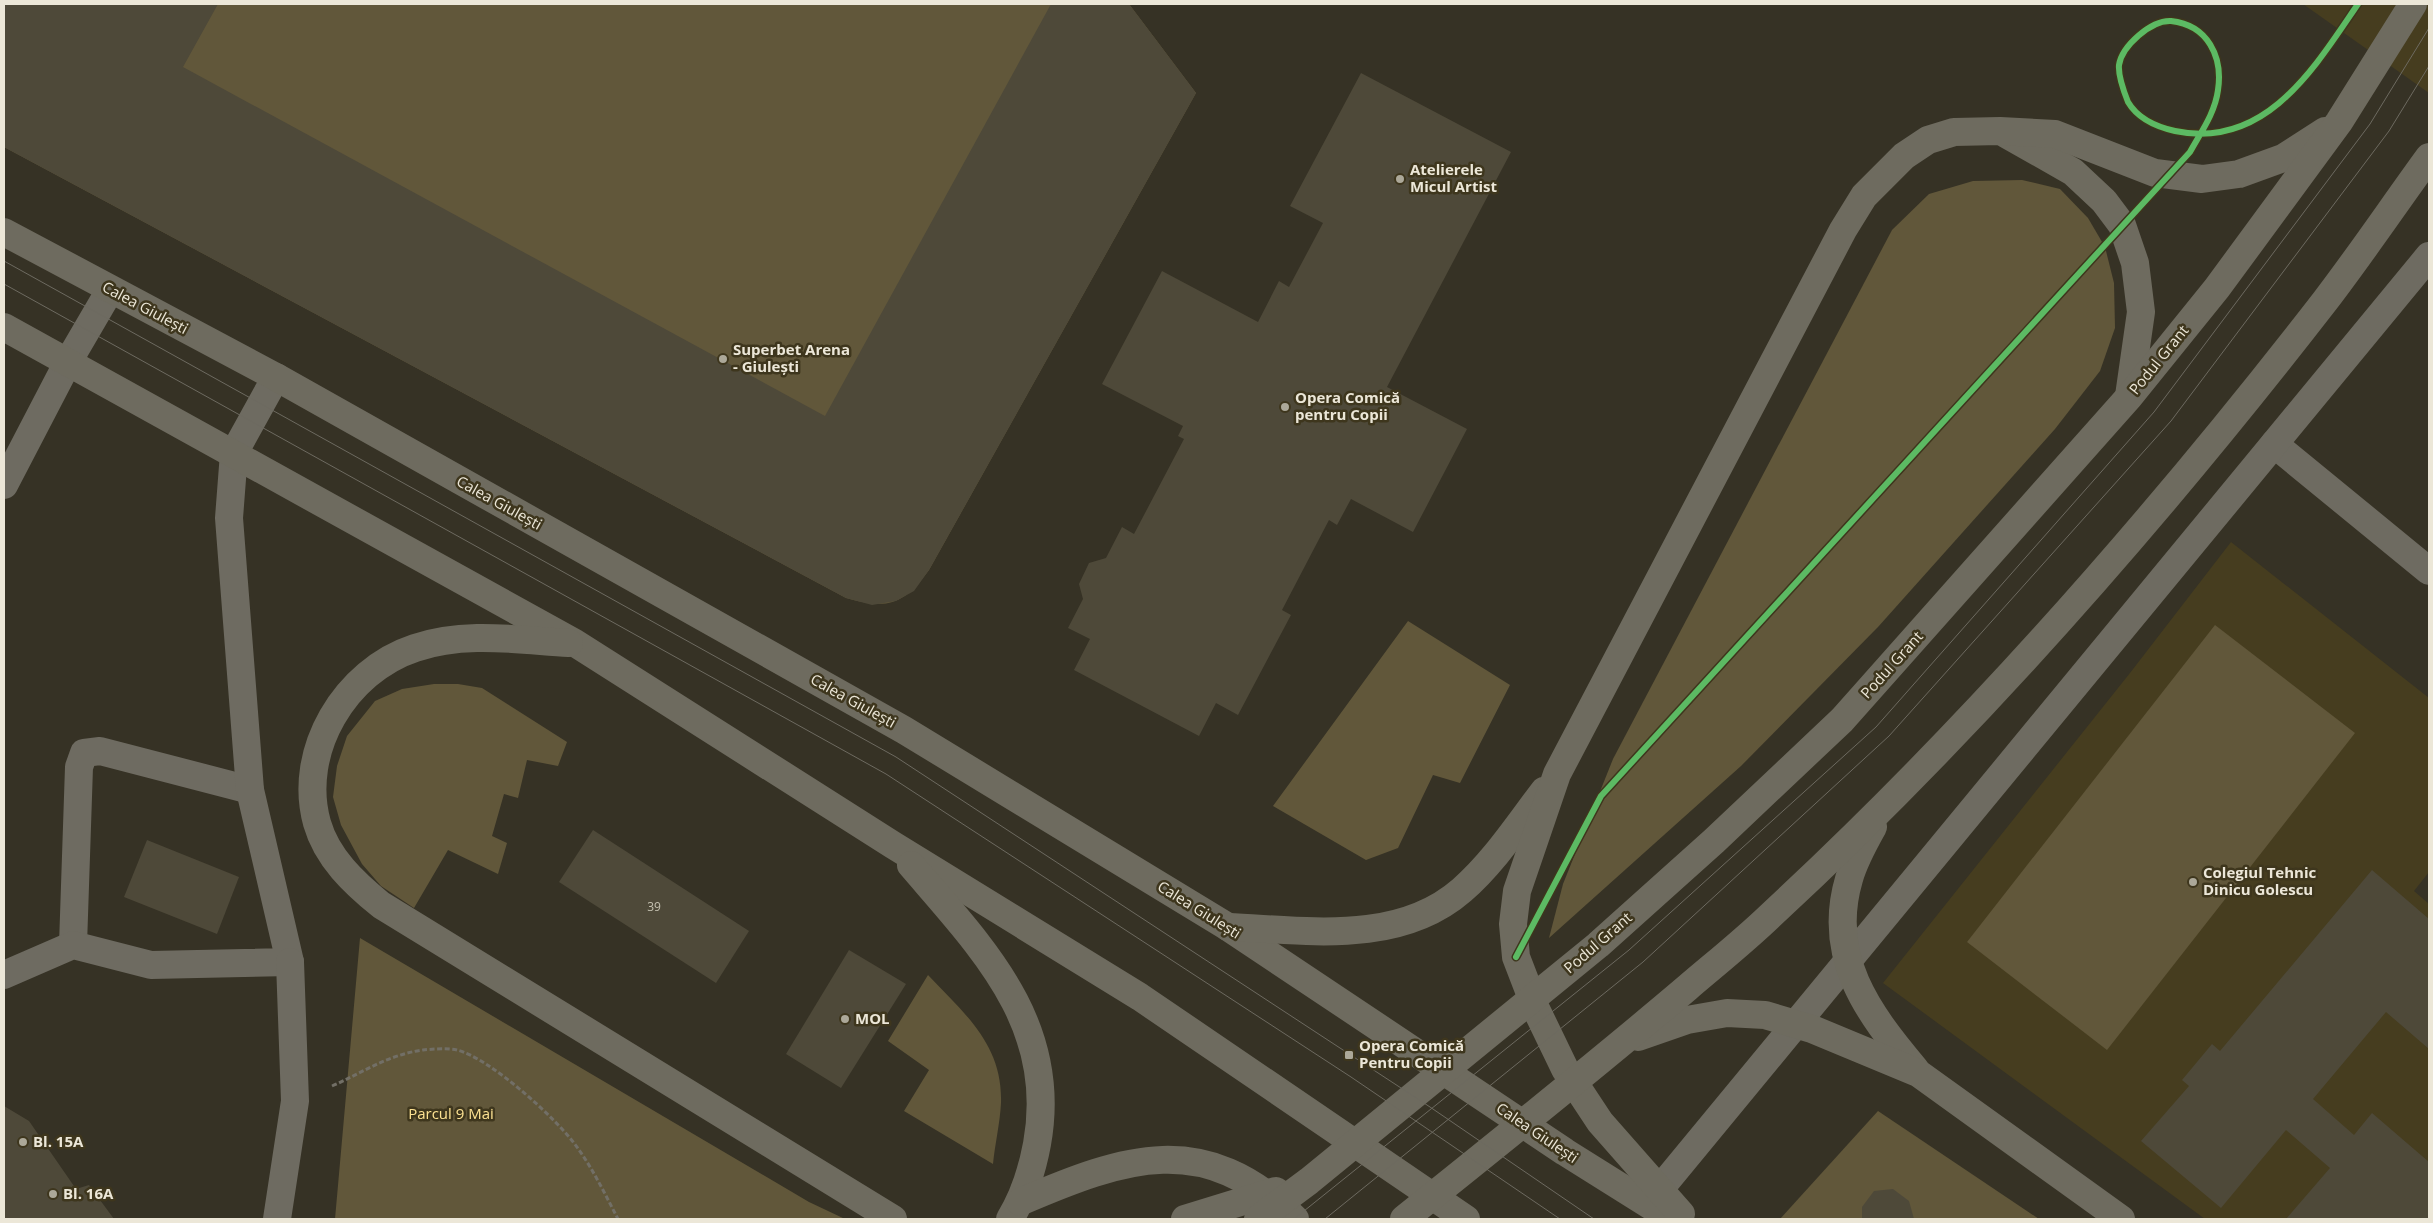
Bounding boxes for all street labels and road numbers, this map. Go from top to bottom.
street label: Calea Giulești [99,276,192,338]
street label: Podul Grant [2124,320,2192,398]
street label: Calea Giulești [453,470,546,534]
street label: Podul Grant [1856,626,1927,702]
street label: Calea Giulești [807,668,900,732]
street label: Calea Giulești [1154,876,1245,943]
street label: Podul Grant [1559,907,1636,977]
street label: Calea Giulești [1493,1097,1582,1167]

